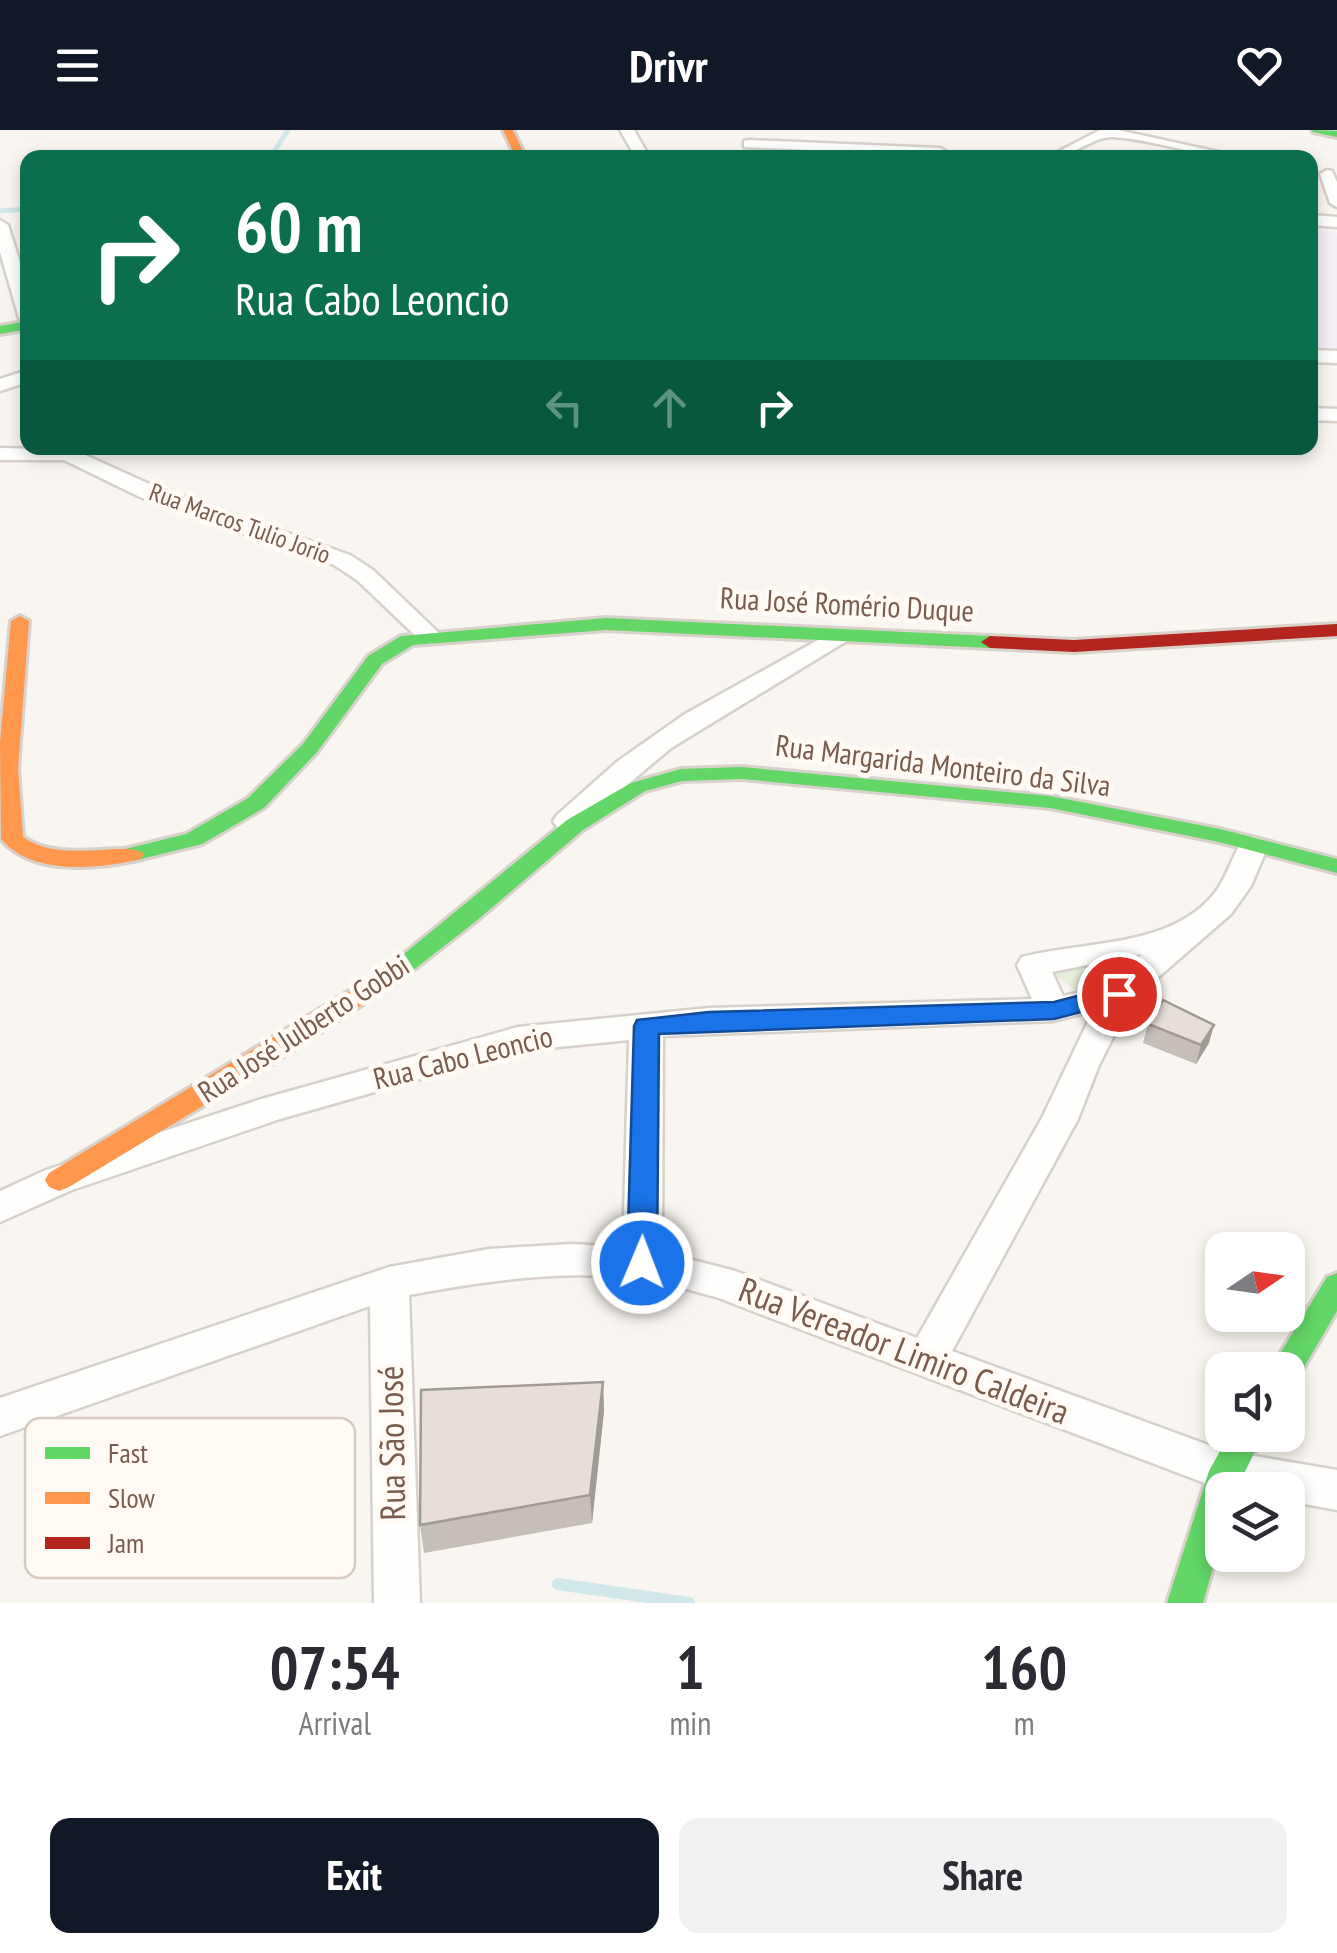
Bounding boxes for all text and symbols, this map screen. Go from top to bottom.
text: Drivr [629,36,708,94]
icon: menu [50,38,105,93]
icon: heart [1232,38,1287,93]
text: 60 m [235,181,363,271]
icon: right [70,190,200,320]
text: Rua Cabo Leoncio [235,269,510,327]
icon: left [537,380,592,435]
icon: ahead [642,380,697,435]
icon: right [747,380,802,435]
street label: Rua Marcos Tulio Jorio [145,475,335,571]
street label: Rua José Romério Duque [719,577,975,630]
street label: Rua Margarida Monteiro da Silva [773,725,1113,804]
street label: Rua José Julberto Gobbi [190,945,416,1111]
pin [1077,952,1162,1037]
icon: arrive [1092,967,1147,1022]
street label: Rua Cabo Leoncio [369,1015,556,1098]
position arrow [590,1211,694,1315]
north arrow [1205,1232,1305,1332]
map controls [1205,1232,1305,1572]
street label: Rua Vereador Limiro Caldeira [733,1266,1076,1434]
button: sound [1205,1352,1305,1452]
street label: Rua São José [367,1365,415,1521]
legend [25,1418,355,1578]
text: Fast [108,1434,148,1471]
button: layers [1205,1472,1305,1572]
text: Slow [108,1479,155,1516]
text: Jam [107,1524,144,1561]
text: 07:54 [270,1628,400,1706]
text: 1 [676,1628,705,1706]
text: 160 [981,1628,1067,1706]
text: Arrival [299,1702,371,1744]
text: min [669,1702,711,1744]
text: m [1014,1702,1035,1744]
button: Exit [50,1818,659,1933]
button: Share [679,1818,1287,1933]

